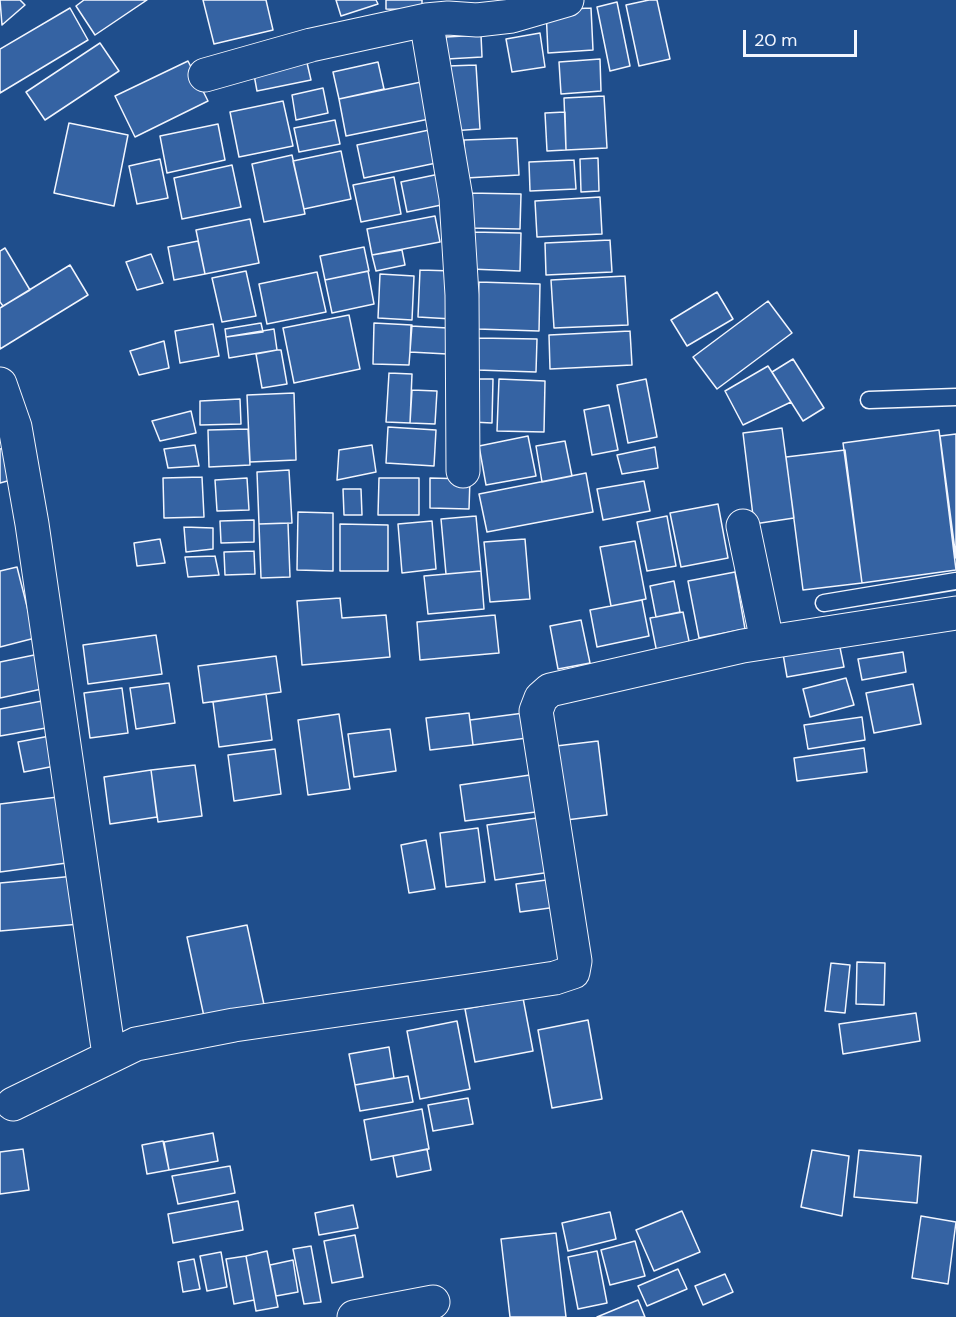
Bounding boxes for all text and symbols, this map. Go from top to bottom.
scale bar [746,18,860,56]
text: 20 m [754,28,797,52]

